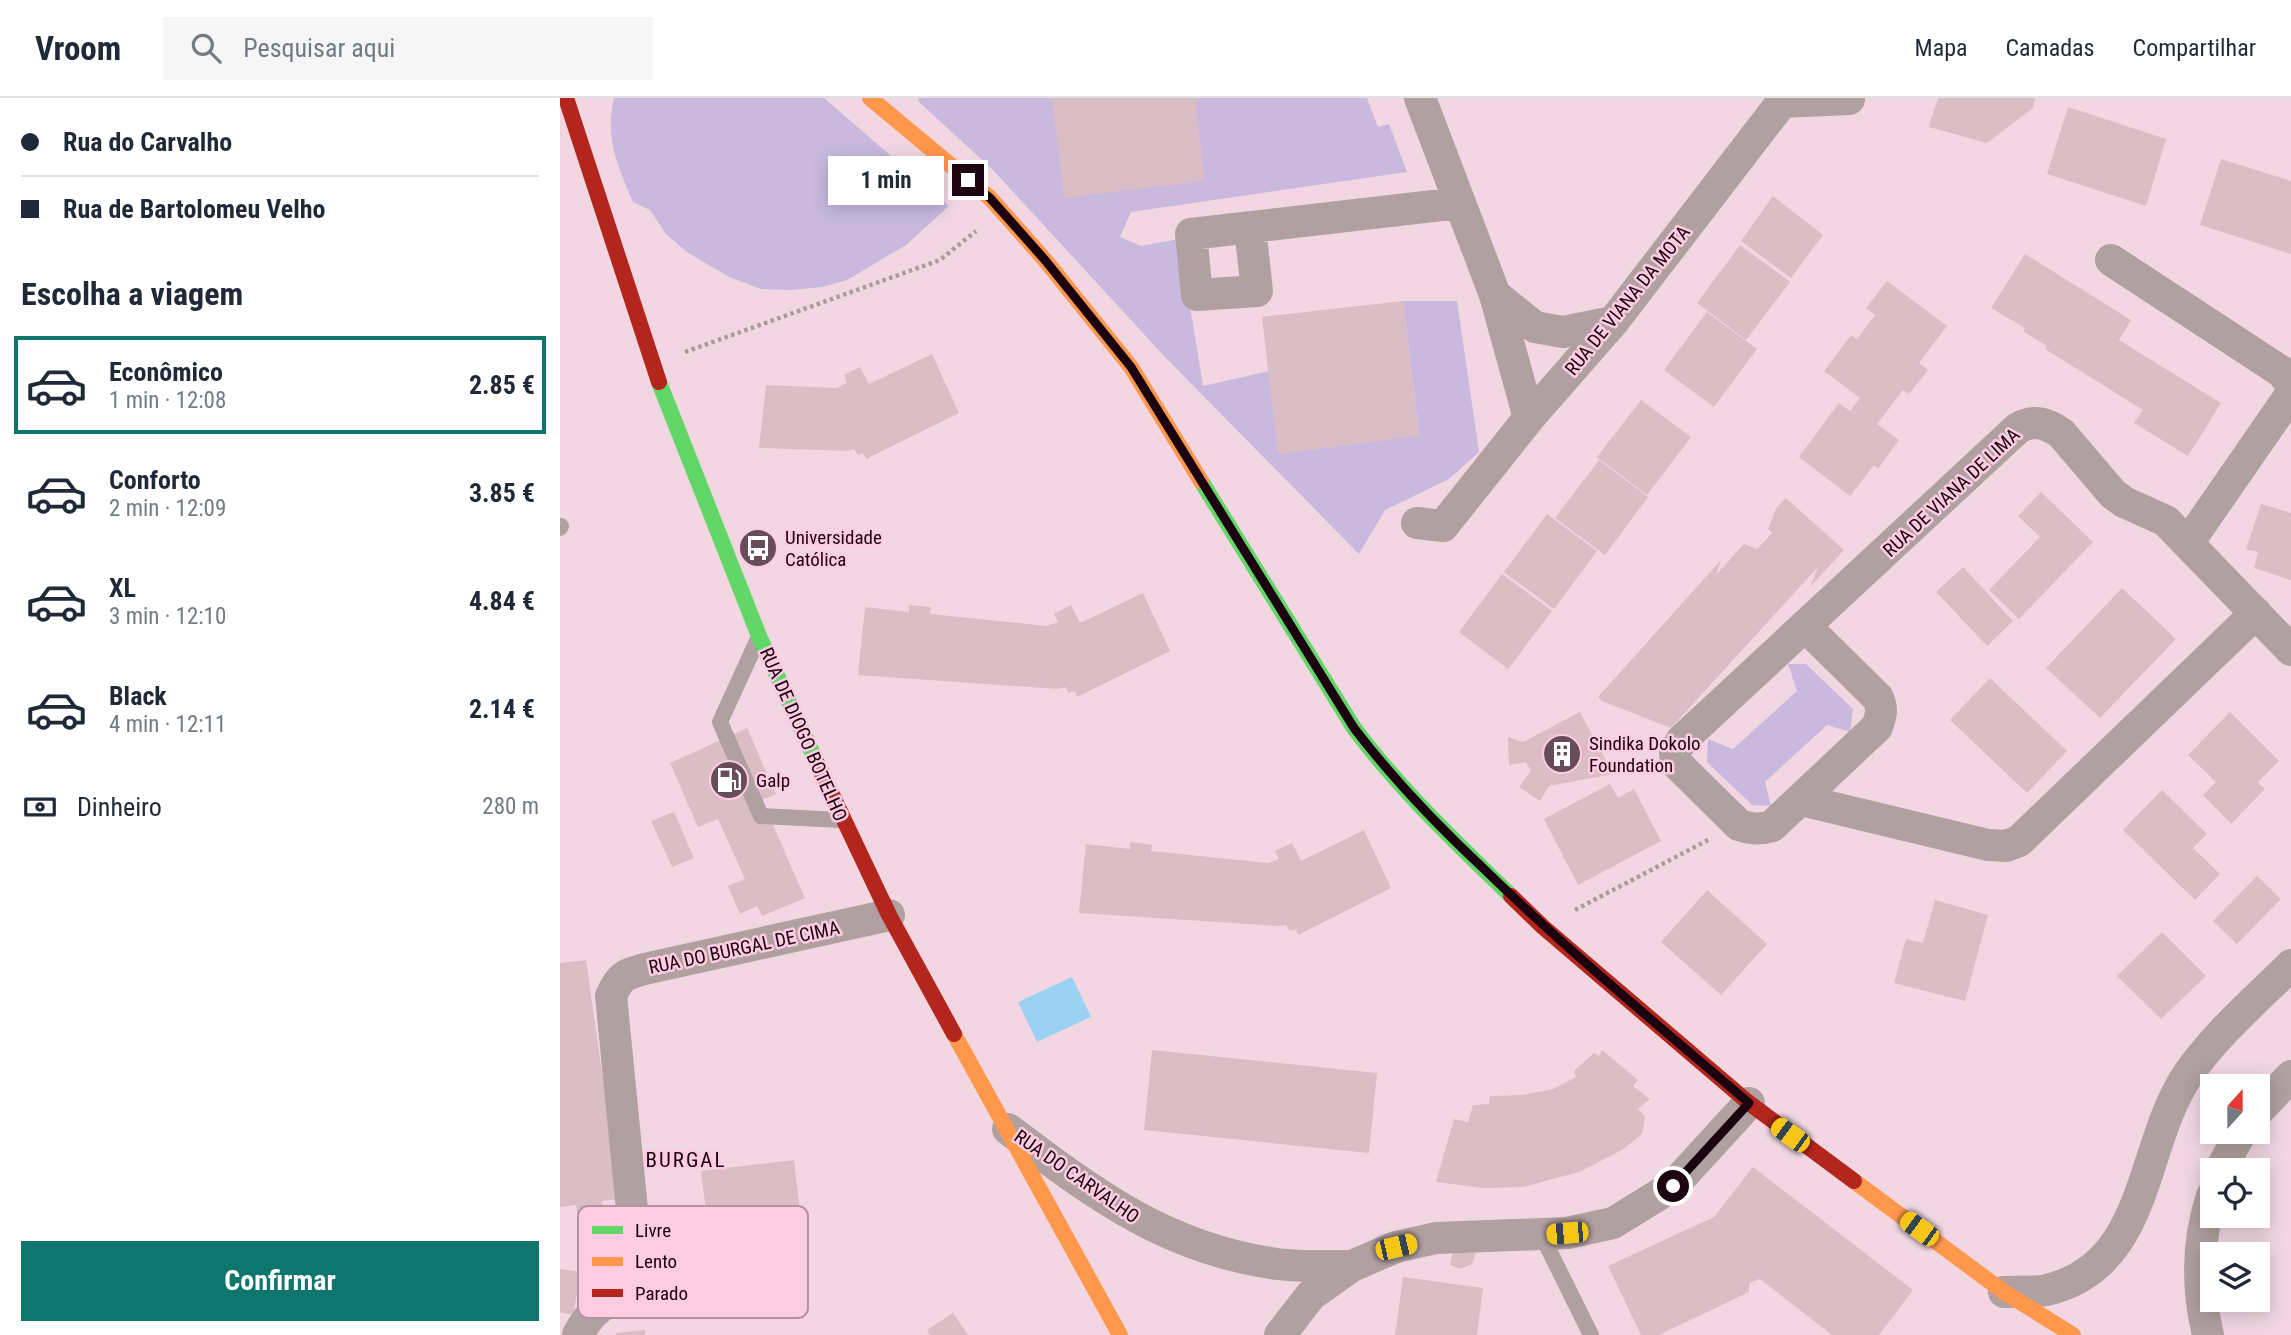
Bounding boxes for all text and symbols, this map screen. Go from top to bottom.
search box [163,17,653,80]
text: Vroom [35,29,121,68]
icon: search [187,29,225,67]
text: Pesquisar aqui [243,33,395,63]
text: Mapa [1915,34,1968,62]
text: Camadas [2006,34,2095,62]
text: Compartilhar [2133,34,2256,62]
text: Rua do Carvalho [63,127,232,157]
callout: 1 min [828,155,944,204]
route end [952,164,984,196]
text: 1 min [860,167,912,194]
text: Rua de Bartolomeu Velho [63,194,326,224]
street label: RUA DE VIANA DA MOTA [1560,221,1695,380]
text: Escolha a viagem [21,275,243,313]
icon: car [25,354,88,417]
text: Econômico [109,357,223,387]
text: 2.85 € [469,370,535,400]
text: 1 min · 12:08 [109,387,226,414]
street label: RUA DE VIANA DE LIMA [1878,423,2024,562]
icon: car [25,462,88,525]
text: Conforto [109,465,201,495]
text: 3.85 € [469,478,535,508]
text: 2 min · 12:09 [109,495,226,522]
place label: Universidade Católica [785,526,882,571]
bus stop icon: Universidade Católica [737,527,779,569]
icon: car [25,570,88,633]
text: XL [109,573,136,603]
text: 4.84 € [469,586,535,616]
text: 3 min · 12:10 [109,603,226,630]
street label: RUA DE DIOGO BOTELHO [755,644,852,825]
icon: car [25,678,88,741]
text: Black [109,681,167,711]
text: 2.14 € [469,694,535,724]
text: 4 min · 12:11 [109,711,226,738]
place label: Sindika Dokolo Foundation [1589,732,1701,777]
building icon: Sindika Dokolo Foundation [1541,733,1583,775]
fuel station icon: Galp [708,759,750,801]
place label: Galp [756,769,790,792]
icon: cash [21,788,59,826]
text: Dinheiro [77,792,162,822]
text: 280 m [482,793,539,820]
street label: RUA DO BURGAL DE CIMA [646,916,842,979]
north arrow [2200,1074,2270,1144]
map controls [2200,1074,2270,1312]
car [1767,1114,1814,1156]
street label: RUA DO CARVALHO [1010,1125,1144,1228]
district label: BURGAL [646,1148,726,1172]
button: locate [2200,1158,2270,1228]
route start [1657,1170,1689,1202]
legend [578,1206,808,1318]
car [1896,1208,1943,1250]
text: Livre [635,1219,671,1242]
car [1546,1221,1589,1245]
car [1374,1232,1419,1262]
button: Confirmar [21,1241,539,1321]
button: layers [2200,1242,2270,1312]
text: Lento [635,1250,677,1273]
text: Parado [635,1282,688,1305]

